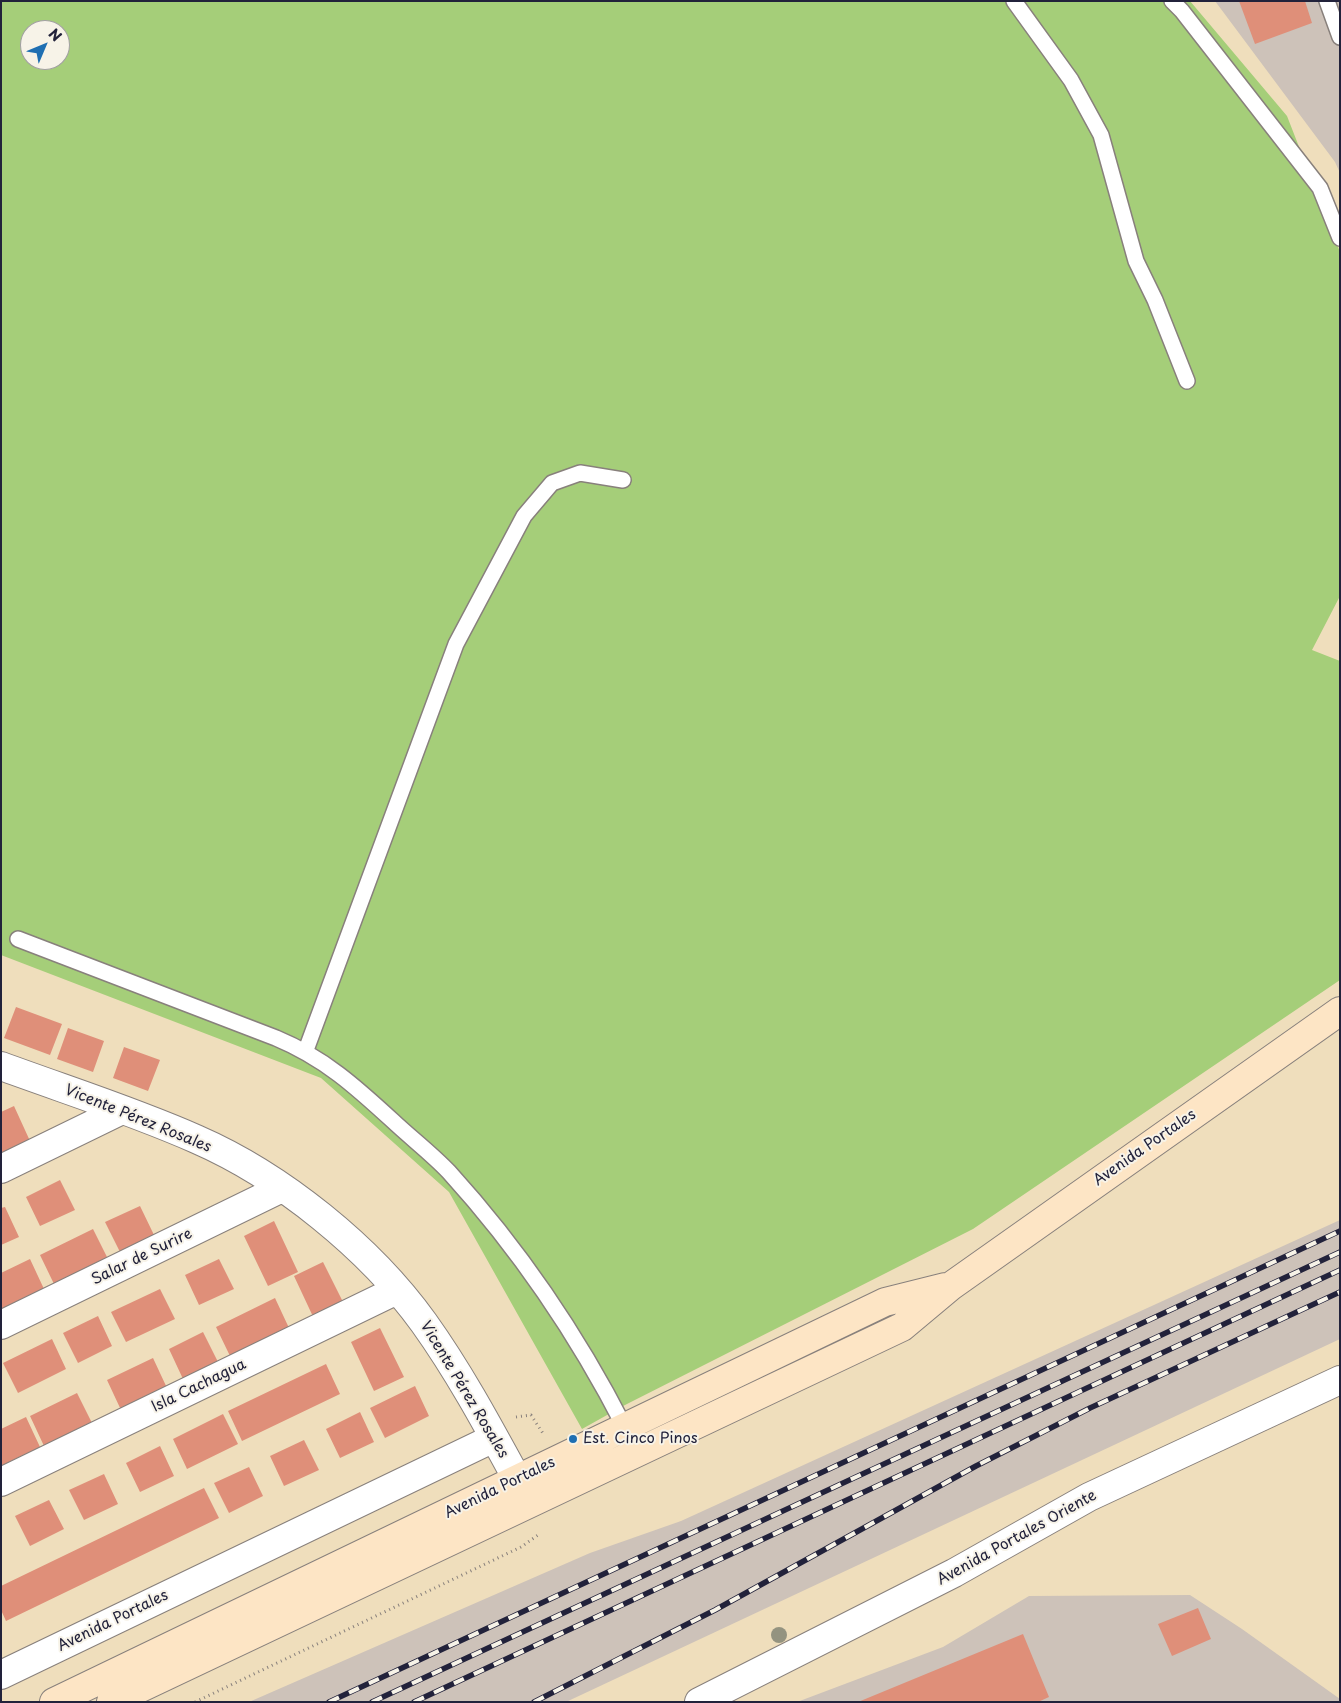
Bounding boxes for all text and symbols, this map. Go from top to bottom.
north arrow [20,20,70,70]
text: N [44,23,67,46]
street label: Vicente Pérez Rosales [62,1081,214,1157]
street label: Avenida Portales [1090,1106,1200,1190]
street label: Salar de Surire [89,1225,195,1289]
street label: Vicente Pérez Rosales [416,1318,512,1462]
street label: Isla Cachagua [149,1355,249,1417]
place label: Est. Cinco Pinos [583,1430,698,1448]
marker: Est. Cinco Pinos [567,1433,579,1445]
street label: Avenida Portales [442,1453,558,1523]
street label: Avenida Portales Oriente [934,1487,1100,1589]
street label: Avenida Portales [55,1586,171,1656]

